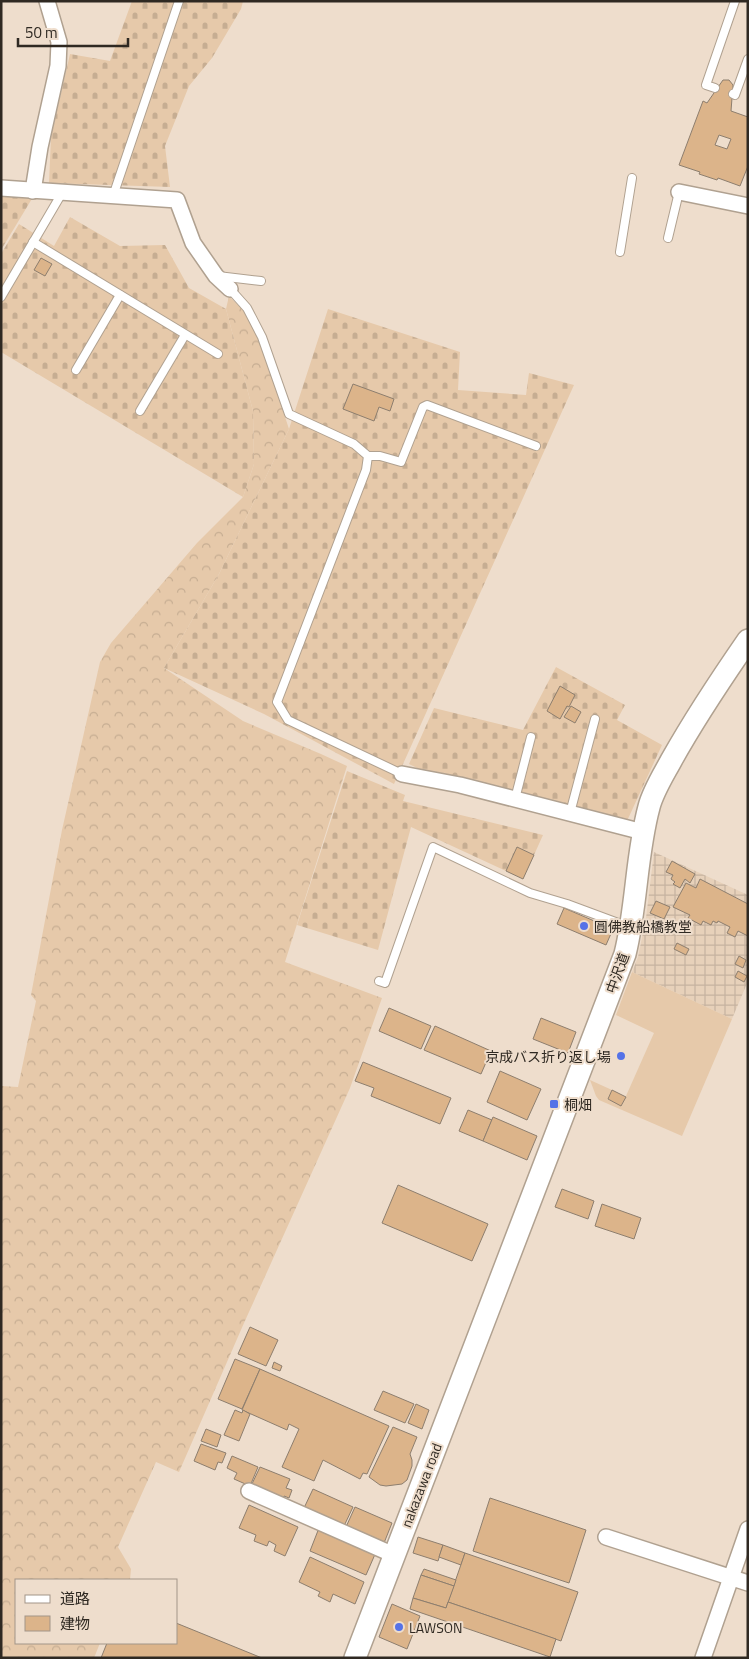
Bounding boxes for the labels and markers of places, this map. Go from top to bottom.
place label: 圓佛教船橋教堂 [594,916,692,937]
marker: 圓佛教船橋教堂 [578,920,590,932]
place label: 京成バス折り返し場 [485,1046,611,1067]
marker: 京成バス折り返し場 [615,1050,627,1062]
place label: 桐畑 [564,1094,592,1115]
marker: 桐畑 [548,1098,560,1110]
place label: LAWSON [409,1617,462,1638]
marker: LAWSON [393,1621,405,1633]

